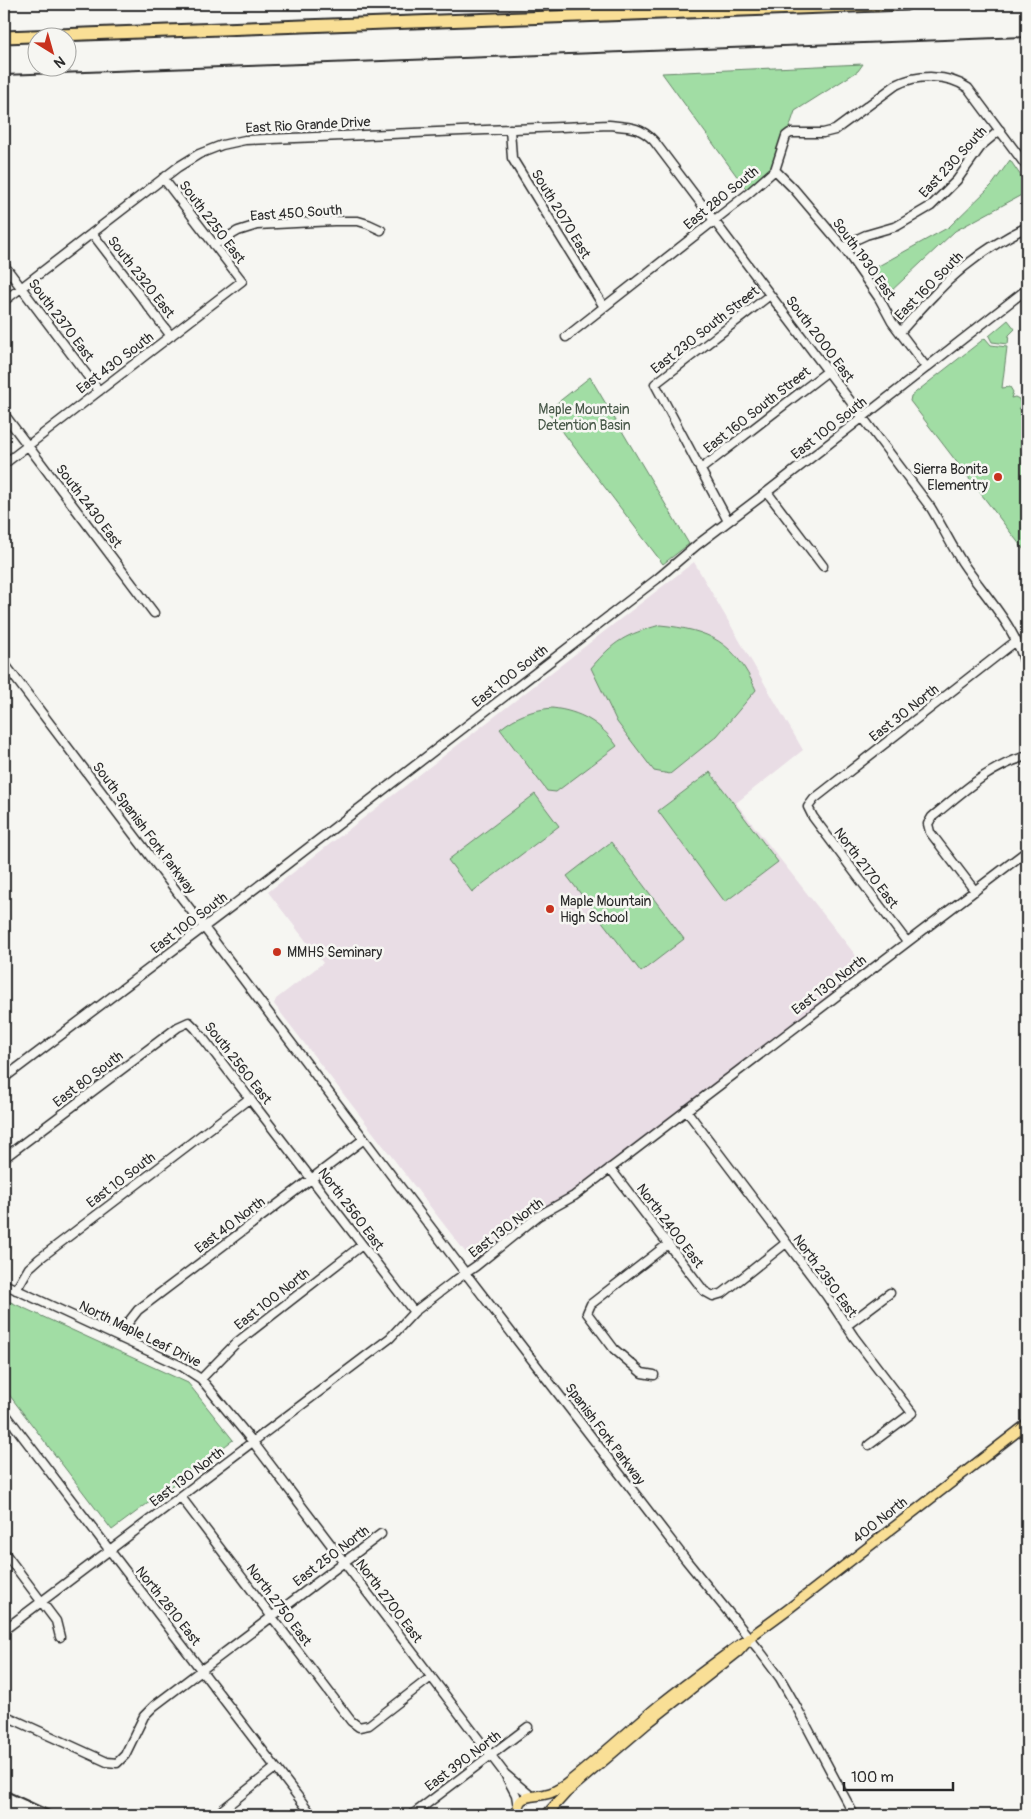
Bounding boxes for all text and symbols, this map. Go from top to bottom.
north arrow [28,28,78,78]
text: N [51,52,68,72]
street label: East Rio Grande Drive [245,113,371,137]
street label: East 230 South [916,123,990,201]
street label: East 280 South [680,163,762,233]
street label: South 2070 East [528,166,594,262]
street label: South 2250 East [175,177,249,267]
street label: East 450 South [250,201,342,225]
street label: South 1930 East [829,215,900,303]
street label: South 2320 East [104,233,178,322]
street label: East 160 South [891,248,967,324]
street label: South 2370 East [24,275,98,365]
street label: East 230 South Street [648,282,763,377]
street label: South 2000 East [782,293,858,386]
street label: East 430 South [73,328,157,398]
street label: East 160 South Street [700,363,814,457]
street label: East 100 South [788,393,870,463]
park label: Maple Mountain Detention Basin [537,401,631,434]
street label: South 2430 East [52,461,126,551]
place label: Sierra Bonita Elementry [913,461,988,494]
marker: Sierra Bonita Elementry [992,471,1004,483]
street label: East 100 South [469,641,551,711]
street label: East 30 North [866,681,942,745]
street label: South Spanish Fork Parkway [89,759,199,897]
street label: North 2170 East [830,824,902,912]
street label: East 100 South [147,889,231,957]
place label: Maple Mountain High School [560,893,651,926]
marker: Maple Mountain High School [544,903,556,915]
place label: MMHS Seminary [287,944,382,961]
marker: MMHS Seminary [271,946,283,958]
street label: East 130 North [788,951,870,1019]
street label: South 2560 East [201,1018,276,1108]
street label: East 80 South [50,1047,126,1111]
street label: East 10 South [83,1149,159,1211]
street label: North 2560 East [314,1164,388,1254]
street label: North 2400 East [633,1181,707,1272]
street label: East 40 North [191,1193,269,1257]
street label: East 130 North [465,1194,547,1262]
street label: North 2350 East [789,1231,861,1321]
street label: East 100 North [231,1264,313,1334]
street label: North Maple Leaf Drive [76,1297,204,1371]
street label: Spanish Fork Parkway [561,1380,649,1488]
street label: East 130 North [146,1443,228,1511]
street label: 400 North [849,1493,911,1547]
street label: East 250 North [290,1522,372,1590]
street label: North 2700 East [352,1556,426,1646]
street label: North 2750 East [243,1561,316,1650]
street label: North 2810 East [132,1563,204,1649]
street label: East 390 North [422,1727,504,1795]
scale bar [844,1759,952,1791]
text: 100 m [851,1768,894,1787]

